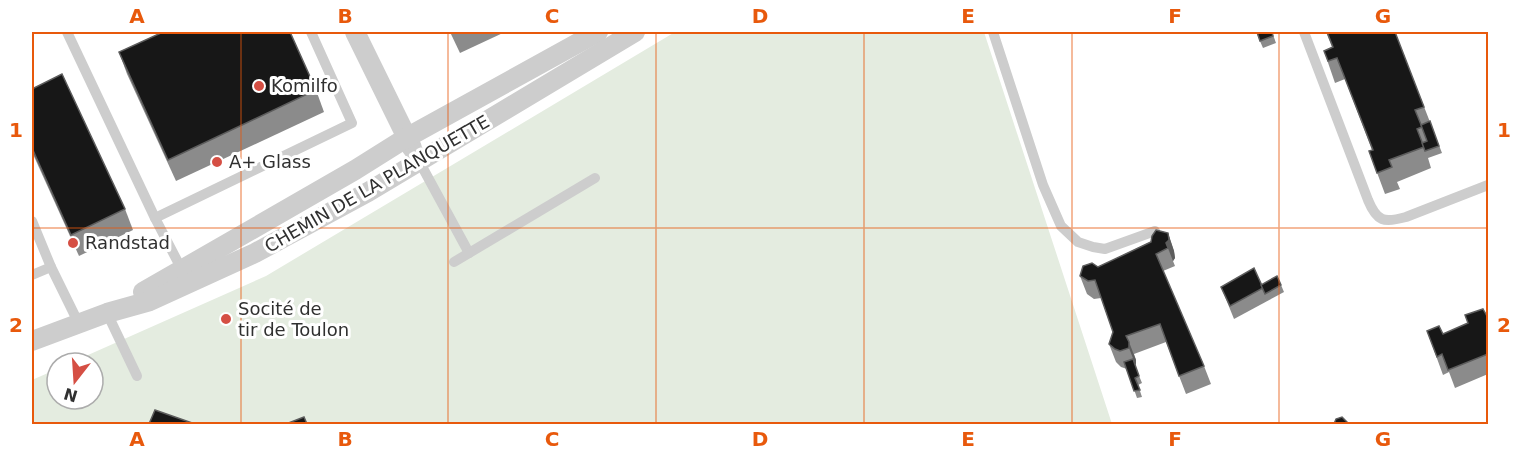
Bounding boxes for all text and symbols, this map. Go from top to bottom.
text: A [129,4,145,28]
text: B [337,4,353,28]
text: C [545,4,559,28]
text: D [752,4,768,28]
text: E [961,4,975,28]
text: F [1168,4,1182,28]
text: G [1375,4,1391,28]
place label: Komilfo [271,75,338,96]
marker: Komilfo [252,79,266,93]
street label: CHEMIN DE LA PLANQUETTE [261,111,493,257]
text: 1 [9,118,23,142]
text: 1 [1497,118,1511,142]
place label: A+ Glass [229,151,311,172]
marker: A+ Glass [210,155,224,169]
place label: Randstad [85,232,170,253]
marker: Randstad [66,236,80,250]
place label: Socité de tir de Toulon [238,298,349,340]
marker: Socité de tir de Toulon [219,312,233,326]
text: 2 [9,313,23,337]
text: 2 [1497,313,1511,337]
north arrow [45,351,105,411]
text: N [62,384,80,406]
text: A [129,427,145,451]
text: B [337,427,353,451]
text: C [545,427,559,451]
text: D [752,427,768,451]
text: E [961,427,975,451]
text: F [1168,427,1182,451]
text: G [1375,427,1391,451]

